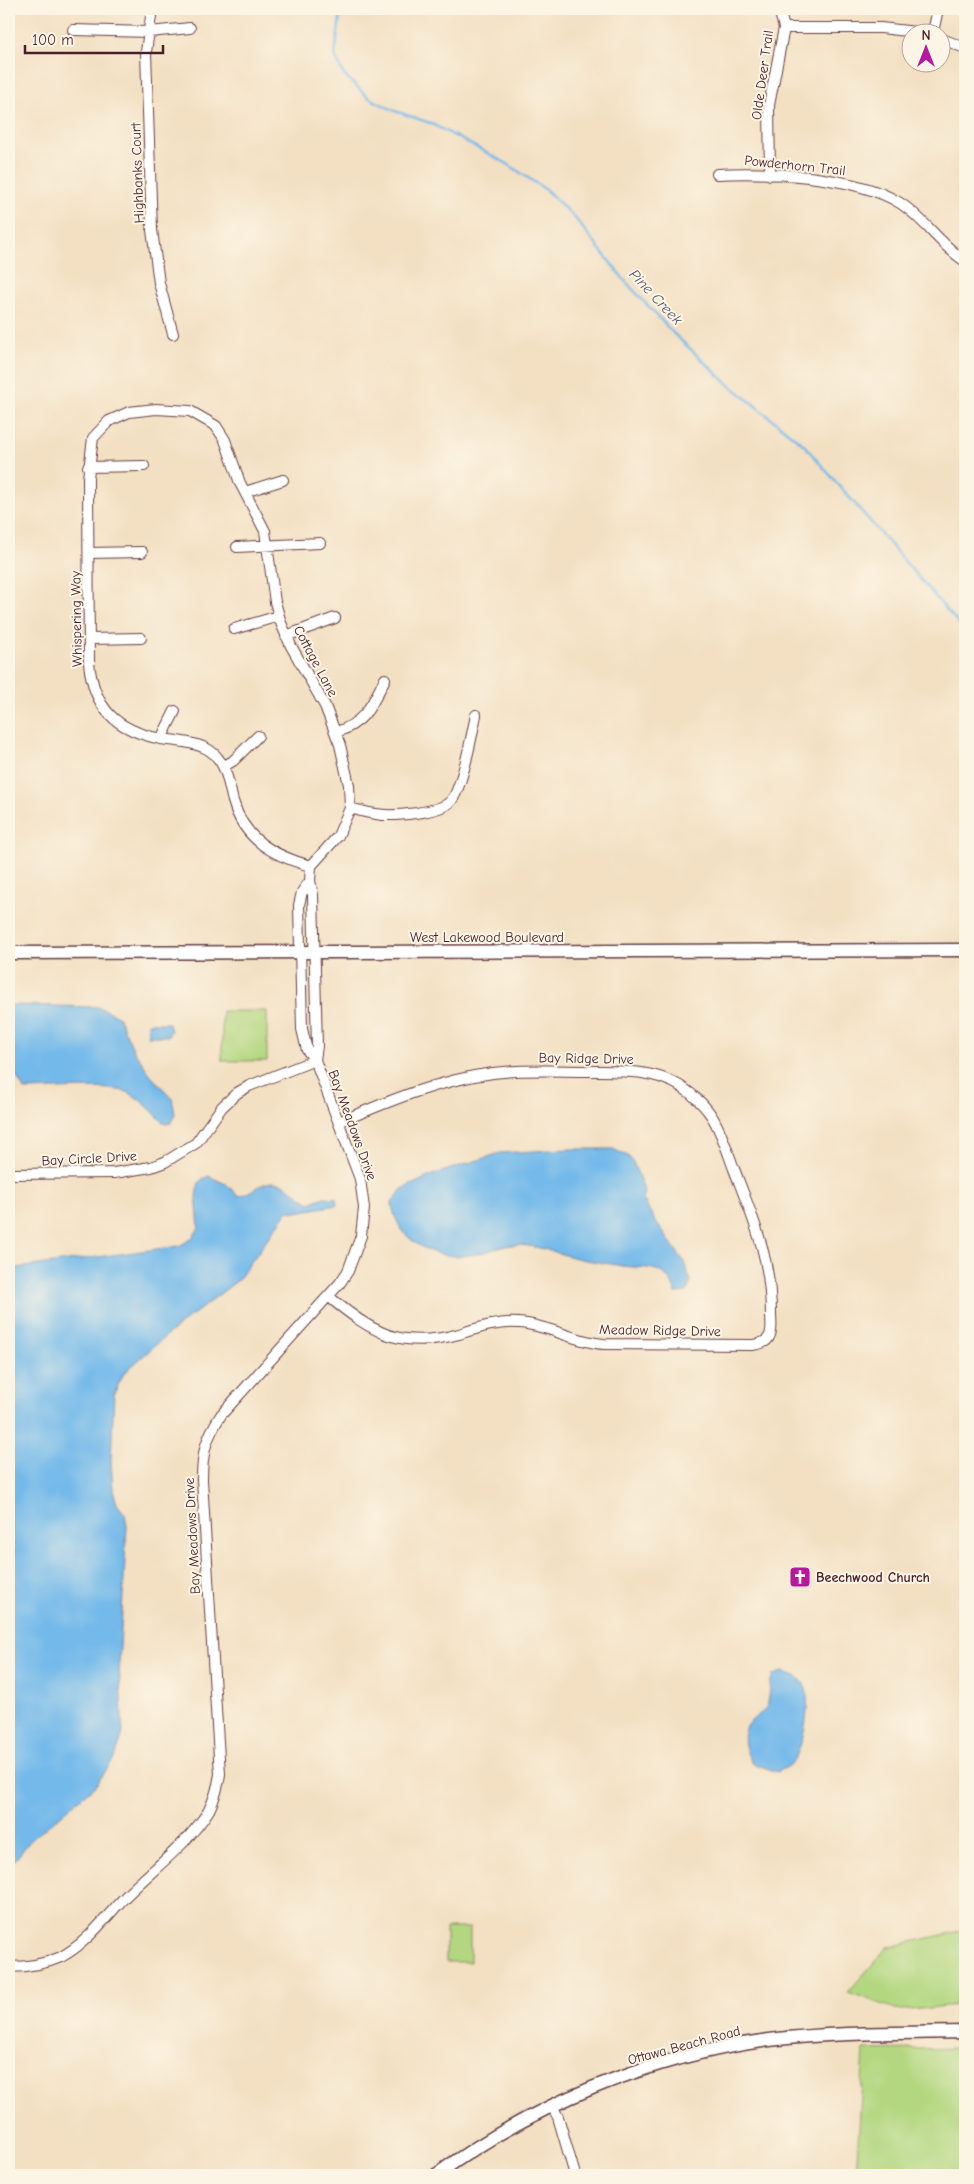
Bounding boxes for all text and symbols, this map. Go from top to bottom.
scale bar [25,22,162,54]
north arrow [902,22,952,72]
text: N [921,27,931,44]
street label: Olde Deer Trail [748,29,777,121]
text: 100 m [32,31,74,49]
street label: Highbanks Court [127,121,148,224]
street label: Powderhorn Trail [744,152,846,179]
water label: Pine Creek [626,265,687,329]
street label: Whispering Way [67,570,86,667]
street label: Cottage Lane [290,623,342,700]
street label: West Lakewood Boulevard [410,929,564,946]
street label: Bay Ridge Drive [538,1049,634,1068]
street label: Bay Meadows Drive [325,1068,380,1183]
street label: Bay Circle Drive [41,1148,137,1169]
street label: Meadow Ridge Drive [599,1321,721,1340]
street label: Bay Meadows Drive [181,1477,204,1595]
church icon: Beechwood Church [788,1565,812,1589]
place label: Beechwood Church [816,1569,930,1586]
street label: Ottawa Beach Road [626,2022,742,2069]

